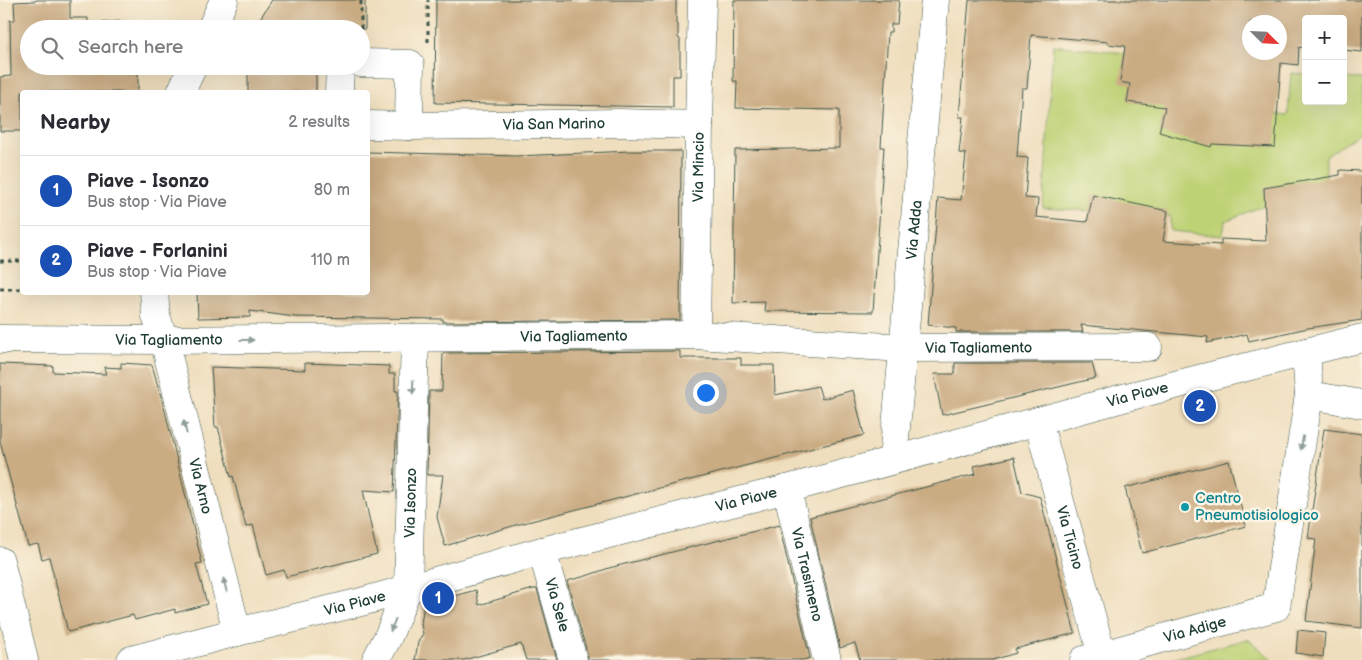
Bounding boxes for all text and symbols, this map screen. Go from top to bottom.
north arrow [1242,15,1287,60]
map controls [1302,15,1347,105]
button: + [1302,15,1347,60]
search box [20,20,370,75]
icon: search [38,34,66,62]
text: Search here [78,36,183,59]
button: − [1302,60,1347,105]
text: Nearby [40,110,110,135]
text: 2 results [288,113,350,132]
street label: Via San Marino [503,114,605,134]
street label: Via Mincio [688,132,708,202]
text: Piave - Isonzo [87,170,209,193]
text: 1 [53,181,59,200]
text: 80 m [314,181,350,200]
text: Bus stop · Via Piave [87,193,227,212]
street label: Via Adda [902,199,926,261]
text: Piave - Forlanini [87,240,228,263]
text: 2 [51,251,61,270]
text: 110 m [311,251,350,270]
text: Bus stop · Via Piave [87,263,227,282]
street label: Via Tagliamento [520,326,628,346]
street label: Via Tagliamento [115,330,223,350]
one-way arrow [240,336,256,344]
street label: Via Tagliamento [925,338,1032,357]
street label: Via Piave [1105,377,1170,412]
one-way arrow [409,380,417,396]
your location [693,380,719,406]
pin: 2 [1184,387,1216,425]
one-way arrow [181,419,189,434]
one-way arrow [1297,436,1305,452]
street label: Via Arno [184,456,217,516]
street label: Via Isonzo [400,468,421,538]
street label: Via Piave [714,482,779,516]
place label: Centro Pneumotisiologico [1195,489,1319,525]
marker: Centro Pneumotisiologico [1179,501,1191,513]
street label: Via Ticino [1052,504,1088,572]
street label: Via Trasimeno [787,526,827,624]
street label: Via Sele [541,576,574,634]
one-way arrow [221,577,229,592]
pin: 1 [422,579,454,617]
street label: Via Piave [322,586,388,620]
street label: Via Adige [1162,612,1228,647]
one-way arrow [389,617,397,632]

